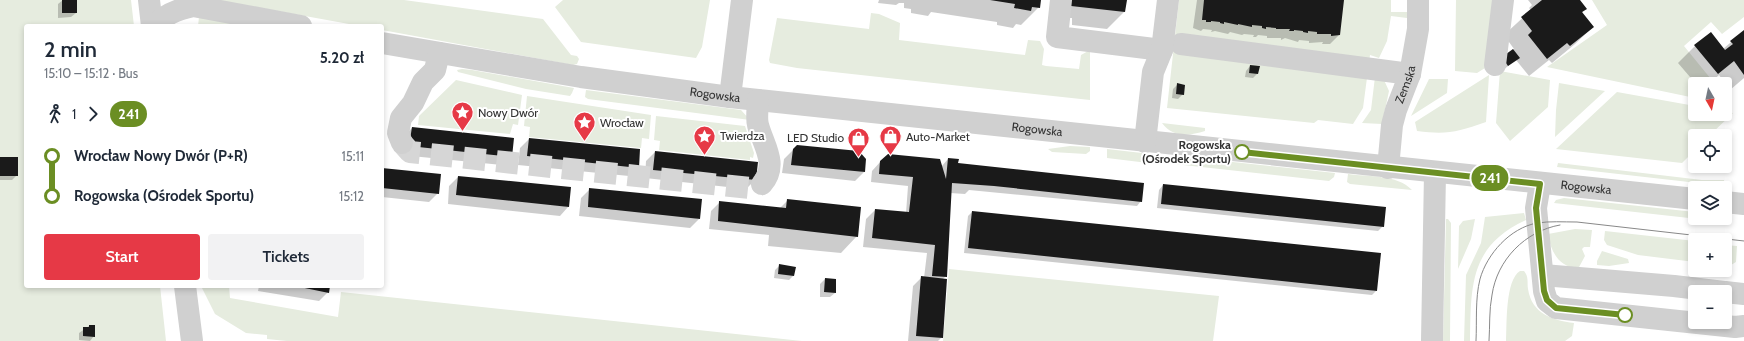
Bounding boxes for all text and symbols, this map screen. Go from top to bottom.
text: 2 min [44,36,97,63]
text: 5.20 zł [320,49,364,67]
street label: Zemska [1391,64,1418,105]
text: 15:10 – 15:12 · Bus [44,65,138,81]
north arrow [1688,77,1732,121]
map controls [1688,77,1732,329]
street label: Rogowska [689,84,741,105]
place icon: Nowy Dwór [450,100,476,133]
icon: walk [44,103,66,125]
icon: forward [82,103,104,125]
text: 241 [118,105,139,123]
place label: Nowy Dwór [478,105,538,120]
text: 1 [72,106,76,122]
place icon: Wrocław [572,110,598,143]
place label: Wrocław [600,115,644,130]
street label: Rogowska [1011,119,1063,139]
place icon: Twierdza [692,123,718,156]
shop icon: Auto-Market [877,124,903,157]
shop icon: LED Studio [846,125,872,158]
place label: Twierdza [720,128,765,143]
place label: Auto-Market [906,129,970,144]
button: locate [1688,129,1732,173]
place label: LED Studio [787,130,844,145]
place label: Rogowska (Ośrodek Sportu) [1142,137,1231,166]
marker: Rogowska (Ośrodek Sportu) [1234,144,1250,160]
text: Wrocław Nowy Dwór (P+R) [74,147,248,165]
text: 15:11 [342,148,364,164]
line badge: 241 [1467,165,1513,191]
text: 241 [1479,169,1501,187]
street label: Rogowska [1560,177,1612,197]
button: layers [1688,181,1732,225]
text: Rogowska (Ośrodek Sportu) [74,187,254,205]
text: 15:12 [339,188,364,204]
button: + [1688,233,1732,277]
button: Start [44,234,200,280]
button: Tickets [208,234,364,280]
button: − [1688,285,1732,329]
unlabelled marker [1617,307,1633,323]

